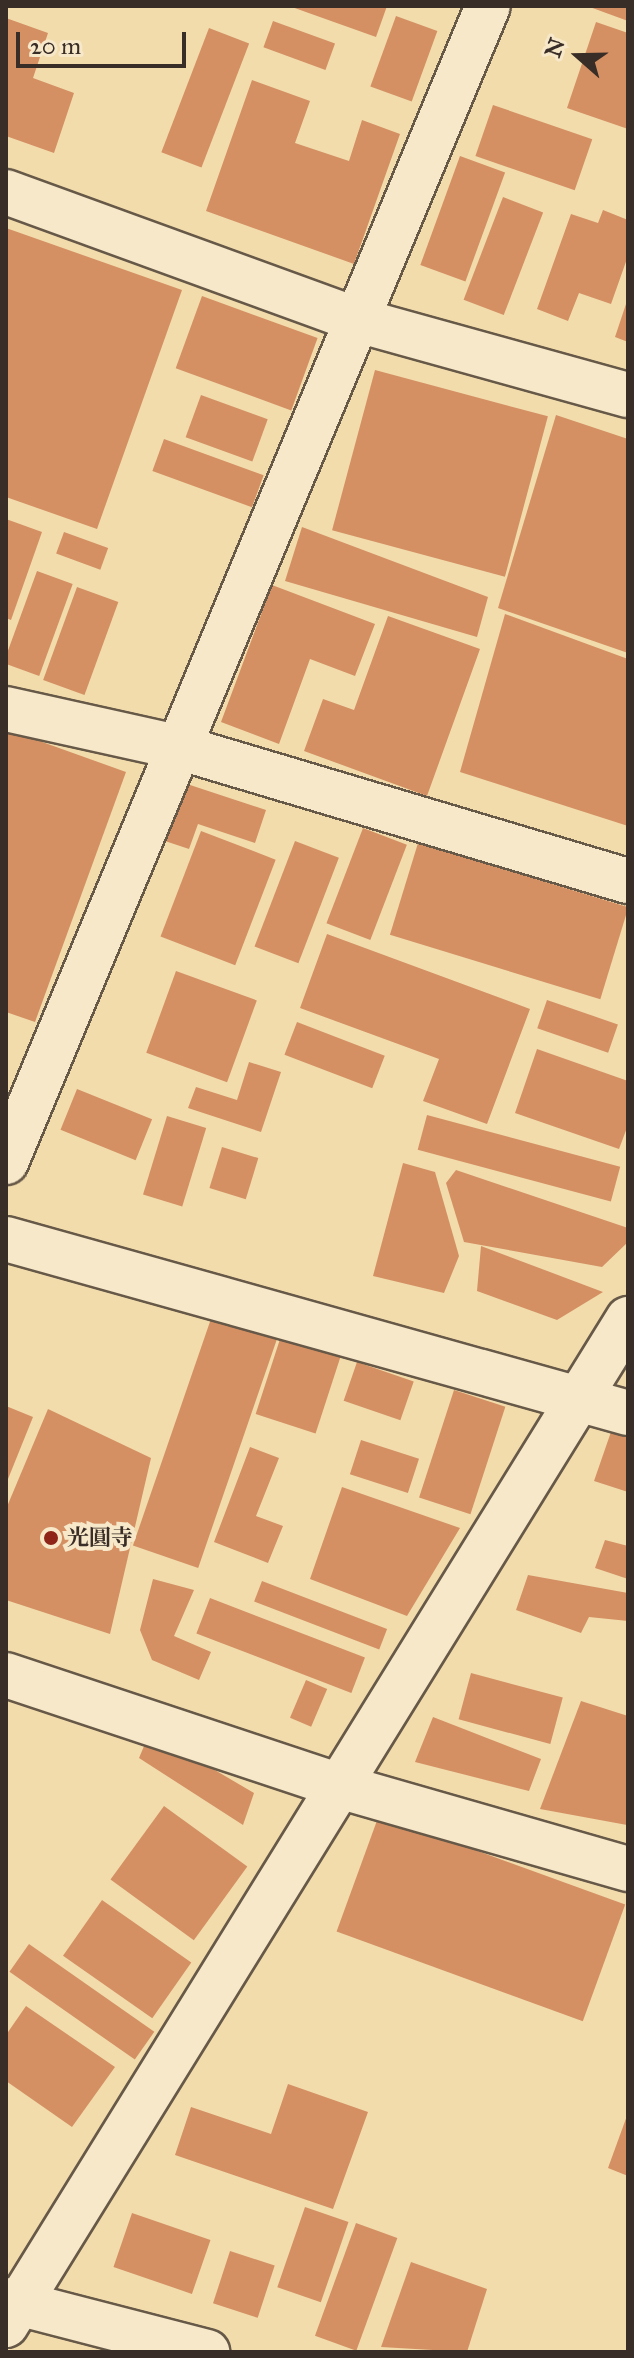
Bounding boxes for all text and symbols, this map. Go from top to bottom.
scale bar [20,16,190,66]
north arrow [538,16,618,96]
text: 20 m [30,31,81,61]
text: N [539,34,571,61]
place label: 光圓寺 [67,1525,133,1551]
marker: 光圓寺 [42,1529,60,1547]

